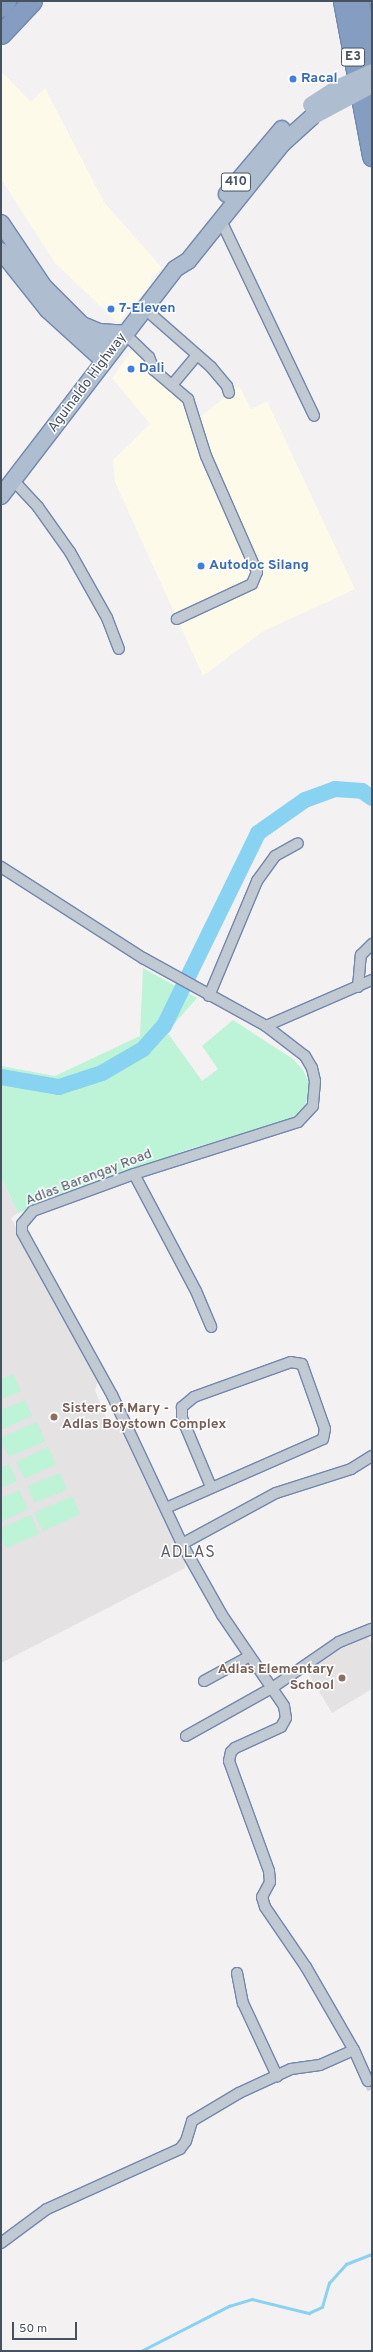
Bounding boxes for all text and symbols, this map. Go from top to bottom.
road number: E3 [341,46,365,68]
place label: Racal [301,71,338,87]
marker: Racal [288,74,298,84]
road number: 410 [220,171,252,193]
place label: 7-Eleven [119,301,176,317]
marker: 7-Eleven [106,304,116,314]
street label: Aguinaldo Highway [45,330,131,436]
place label: Dali [139,361,165,377]
marker: Dali [126,364,136,374]
place label: Autodoc Silang [209,558,309,574]
marker: Autodoc Silang [196,561,206,571]
street label: Adlas Barangay Road [23,1146,155,1210]
place label: Sisters of Mary - Adlas Boystown Complex [62,1401,226,1434]
marker: Sisters of Mary - Adlas Boystown Complex [49,1412,59,1422]
district label: ADLAS [160,1543,216,1563]
place label: Adlas Elementary School [218,1662,334,1694]
marker: Adlas Elementary School [337,1673,347,1683]
scale bar [14,2314,79,2340]
text: 50 m [19,2321,47,2337]

